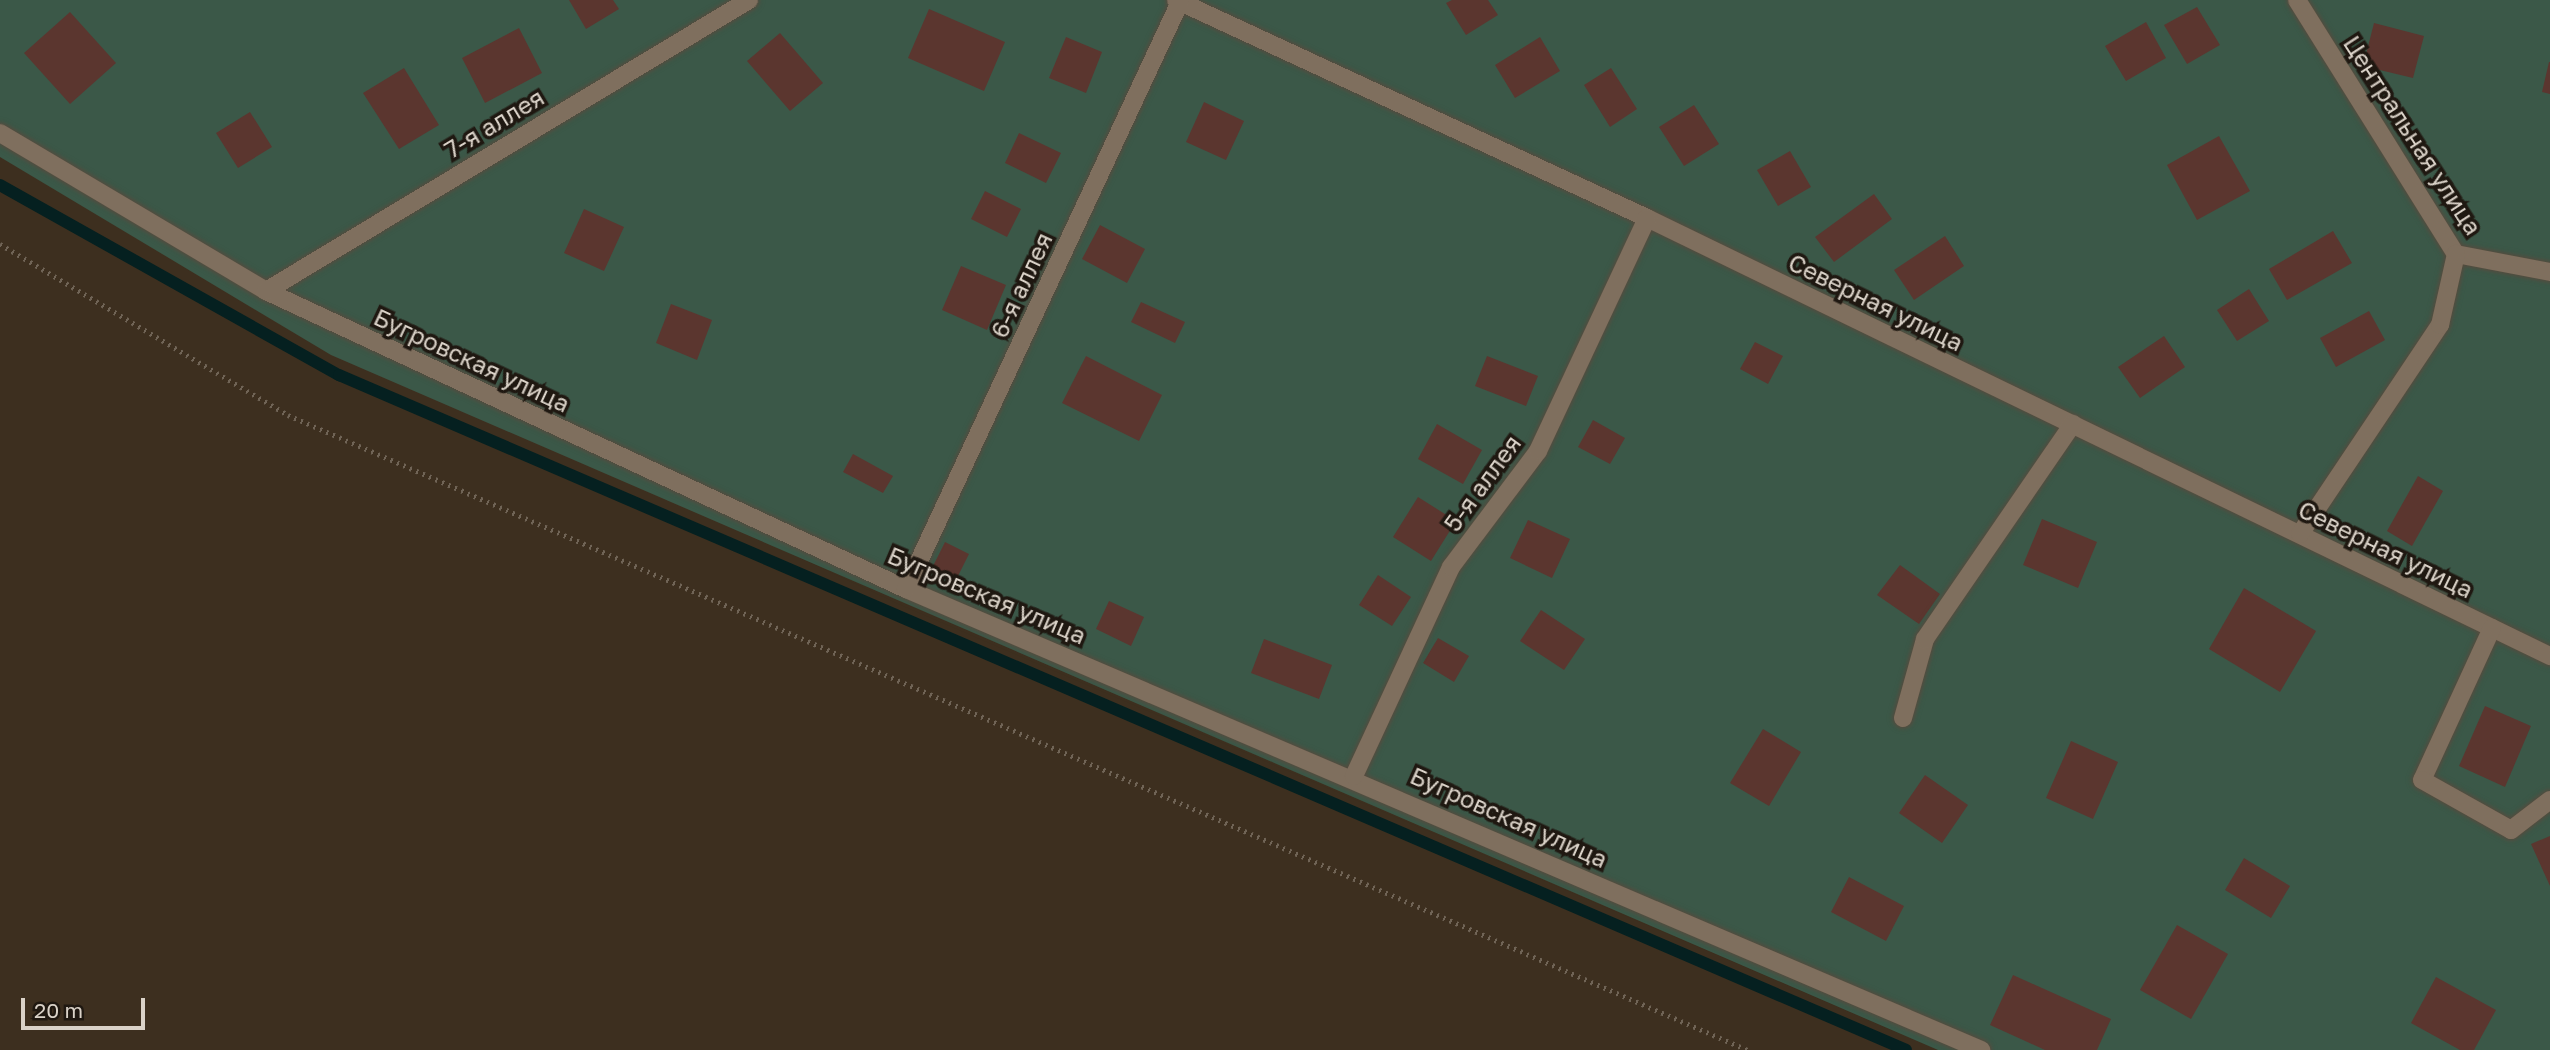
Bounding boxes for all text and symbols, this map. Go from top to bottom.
street label: Центральная улица [2338,30,2488,240]
street label: 7-я аллея [439,82,549,164]
street label: 6-я аллея [984,228,1058,342]
street label: Северная улица [1784,247,1968,357]
street label: Бугровская улица [370,302,574,418]
street label: 5-я аллея [1437,429,1527,537]
street label: Северная улица [2294,494,2478,604]
street label: Бугровская улица [884,540,1090,650]
street label: Бугровская улица [1406,761,1612,873]
scale bar [24,984,149,1028]
text: 20 m [34,997,83,1023]

